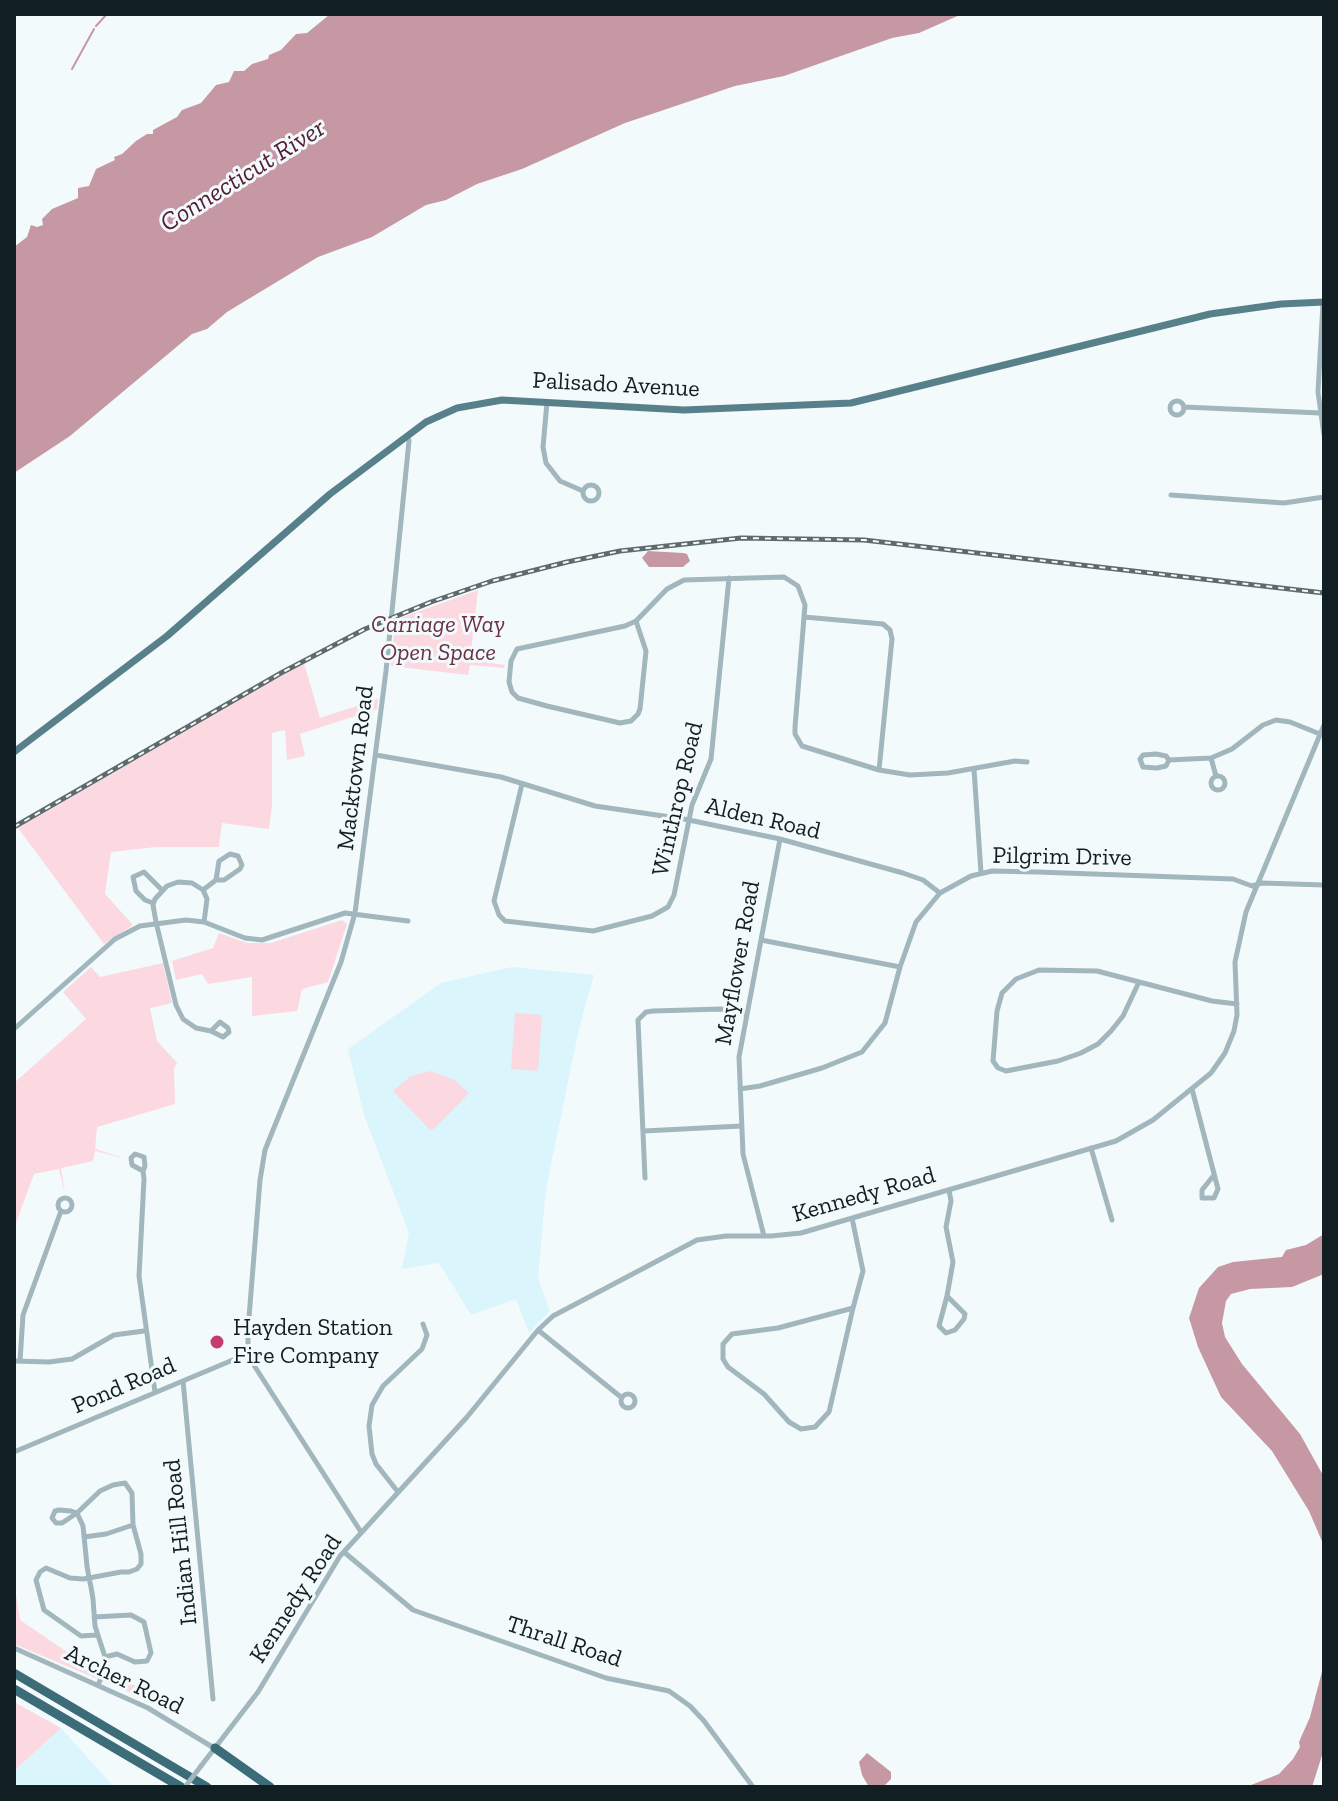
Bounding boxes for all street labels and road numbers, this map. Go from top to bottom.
street label: Palisado Avenue [532,366,700,404]
street label: Macktown Road [332,684,380,852]
street label: Winthrop Road [646,719,710,879]
street label: Alden Road [703,792,823,846]
street label: Pilgrim Drive [992,841,1132,873]
street label: Mayflower Road [709,878,767,1048]
street label: Kennedy Road [789,1161,939,1229]
street label: Pond Road [68,1351,180,1421]
street label: Indian Hill Road [158,1458,204,1626]
street label: Kennedy Road [244,1529,348,1669]
street label: Thrall Road [503,1610,625,1674]
street label: Archer Road [60,1639,188,1721]

